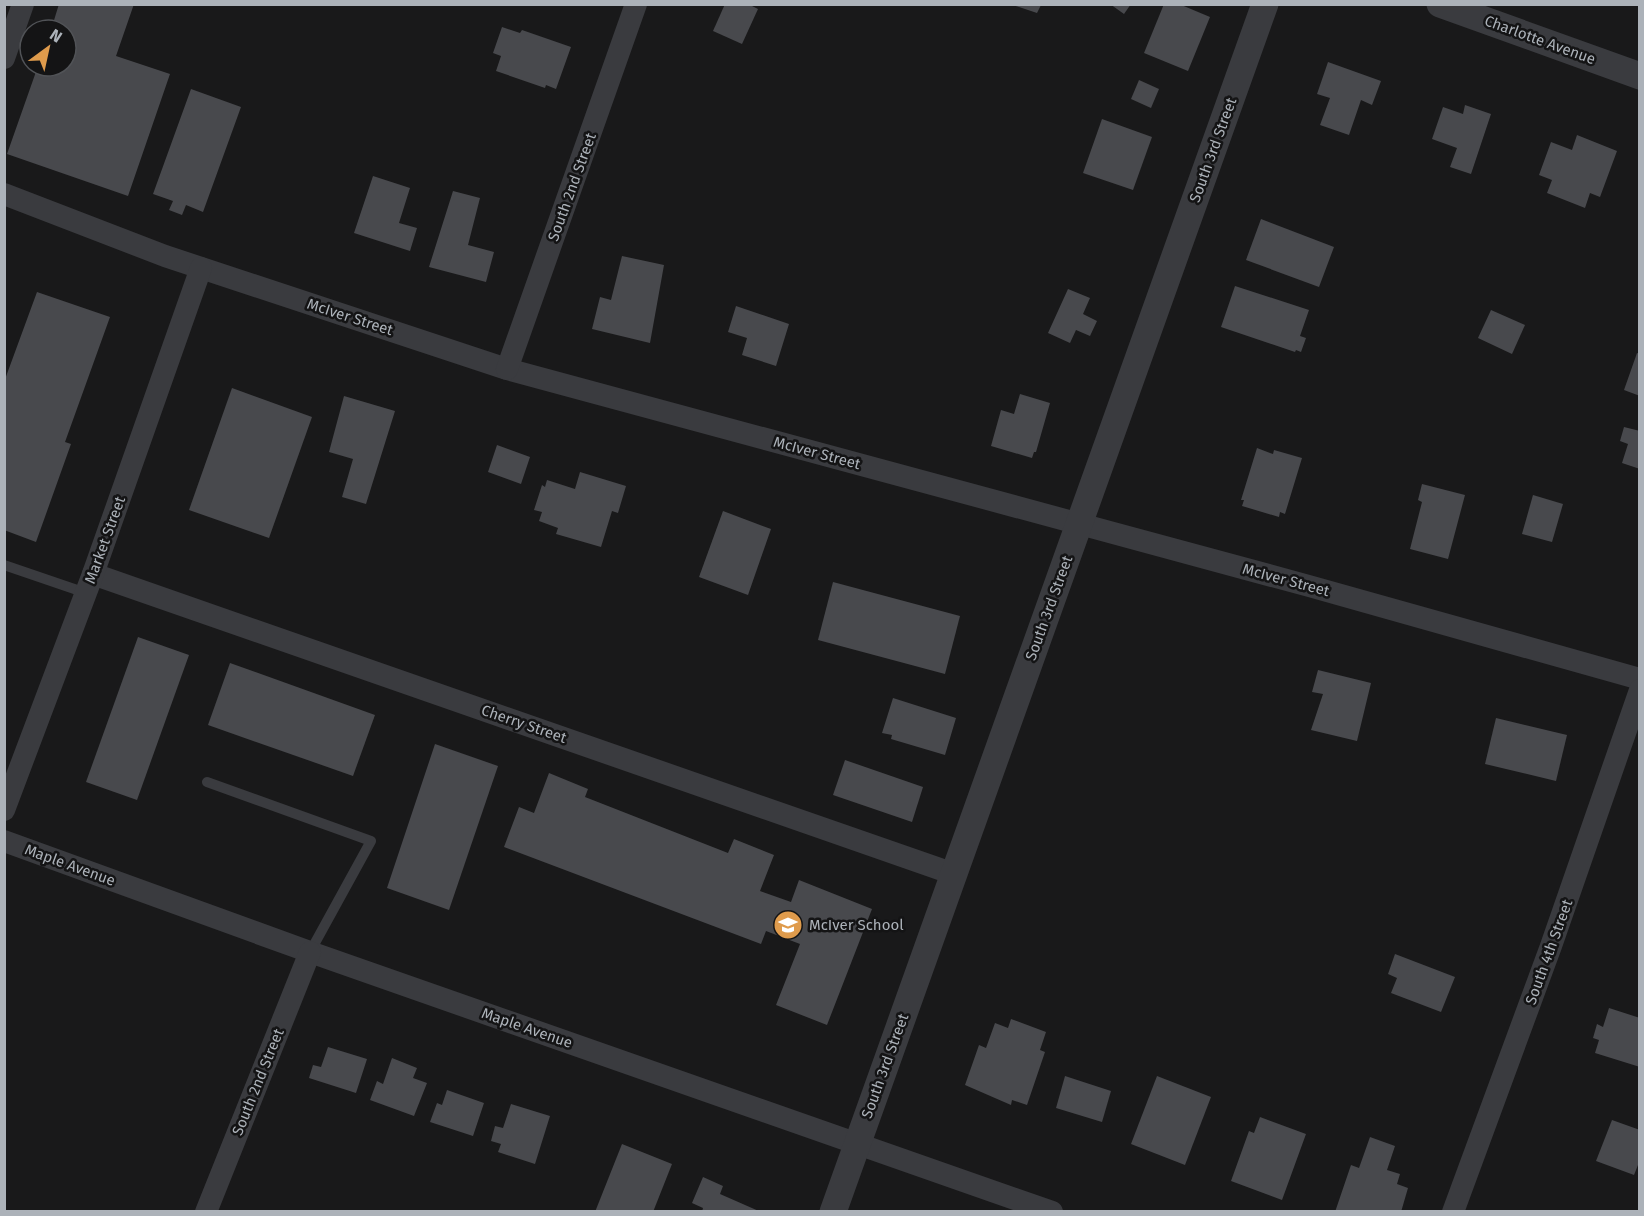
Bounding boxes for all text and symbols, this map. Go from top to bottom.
street label: Charlotte Avenue [1482,12,1598,68]
north arrow [18,18,78,78]
text: N [46,25,66,47]
street label: South 3rd Street [1186,95,1241,205]
street label: South 2nd Street [544,130,600,244]
street label: McIver Street [305,295,396,340]
street label: McIver Street [772,433,863,473]
street label: Market Street [81,493,129,586]
street label: South 3rd Street [1022,553,1077,663]
street label: McIver Street [1241,560,1332,600]
street label: Cherry Street [479,701,569,747]
street label: Maple Avenue [22,840,118,890]
street label: South 4th Street [1522,896,1577,1007]
school or university icon: McIver School [772,909,804,941]
place label: McIver School [809,916,904,934]
street label: Maple Avenue [479,1004,575,1052]
street label: South 3rd Street [858,1011,913,1121]
street label: South 2nd Street [228,1025,288,1138]

